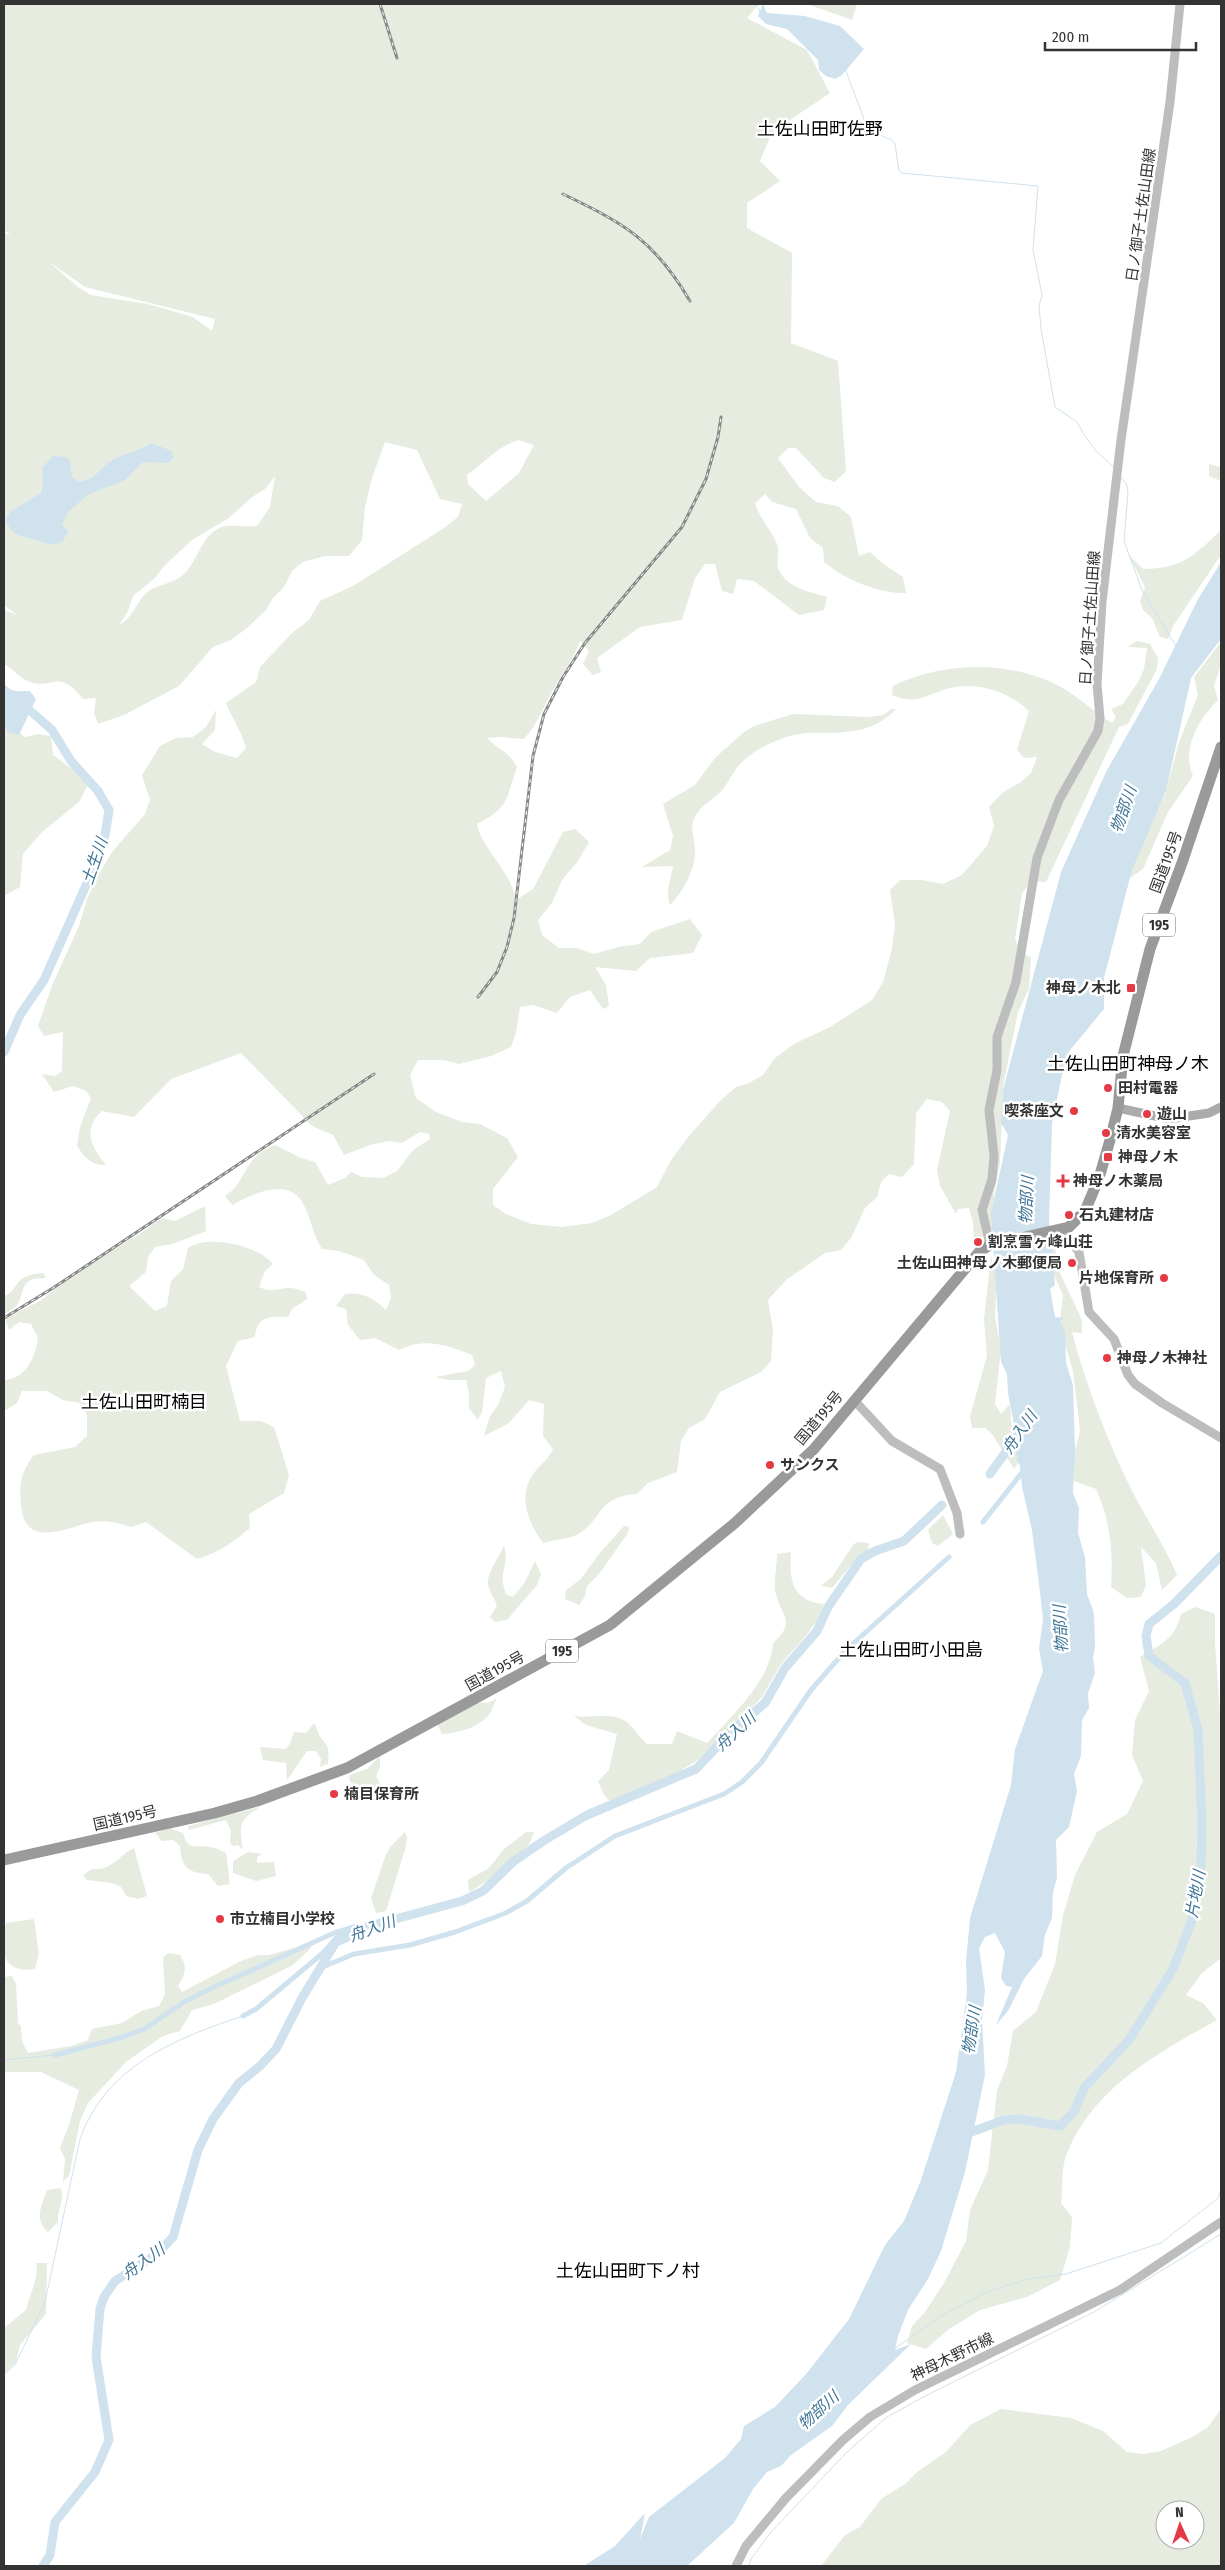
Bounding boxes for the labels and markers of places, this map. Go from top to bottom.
place label: 神母ノ木北 [1045,979,1121,997]
marker: 神母ノ木北 [1125,982,1137,994]
place label: 田村電器 [1118,1079,1179,1097]
marker: 田村電器 [1102,1082,1114,1094]
place label: 喫茶座文 [1004,1102,1064,1120]
marker: 喫茶座文 [1068,1105,1080,1117]
place label: 遊山 [1157,1105,1187,1123]
marker: 遊山 [1141,1108,1153,1120]
place label: 清水美容室 [1116,1124,1191,1142]
marker: 清水美容室 [1100,1127,1112,1139]
place label: 神母ノ木 [1117,1148,1178,1166]
marker: 神母ノ木 [1102,1151,1114,1163]
place label: 神母ノ木薬局 [1072,1172,1163,1190]
marker: 神母ノ木薬局 [1057,1175,1069,1187]
place label: 石丸建材店 [1079,1206,1154,1224]
marker: 石丸建材店 [1063,1209,1075,1221]
place label: 割烹雪ヶ峰山荘 [988,1233,1093,1251]
marker: 割烹雪ヶ峰山荘 [972,1236,984,1248]
place label: 土佐山田神母ノ木郵便局 [897,1254,1062,1272]
marker: 土佐山田神母ノ木郵便局 [1066,1257,1078,1269]
place label: 片地保育所 [1079,1269,1154,1287]
marker: 片地保育所 [1158,1272,1170,1284]
place label: 神母ノ木神社 [1116,1349,1207,1367]
marker: 神母ノ木神社 [1101,1352,1113,1364]
place label: サンクス [780,1456,840,1474]
marker: サンクス [764,1459,776,1471]
place label: 楠目保育所 [344,1785,419,1803]
marker: 楠目保育所 [328,1788,340,1800]
place label: 市立楠目小学校 [230,1910,335,1928]
marker: 市立楠目小学校 [214,1913,226,1925]

